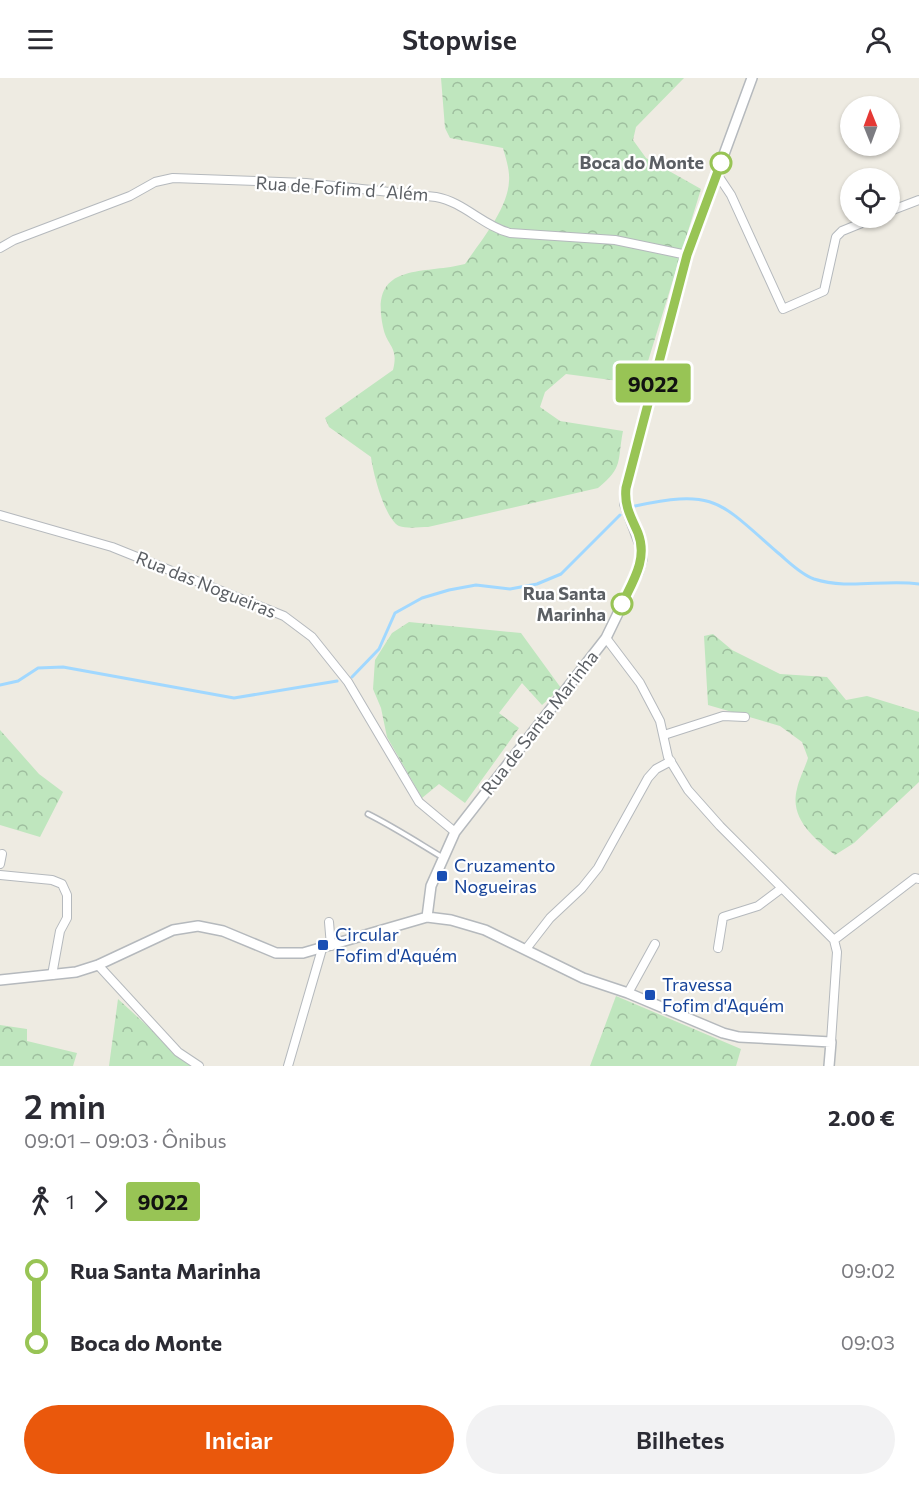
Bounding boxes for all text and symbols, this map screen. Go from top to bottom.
icon: menu [24,23,57,56]
text: Stopwise [402,23,517,56]
icon: person [862,23,895,56]
north arrow [840,96,900,156]
map controls [840,96,900,228]
place label: Boca do Monte [580,151,704,173]
marker: Boca do Monte [710,152,732,174]
button: locate [840,168,900,228]
street label: Rua de Fofim d´Além [255,171,429,205]
line badge: 9022 [611,364,695,402]
text: 9022 [628,371,678,396]
street label: Rua das Nogueiras [133,546,280,622]
place label: Rua Santa Marinha [523,582,606,625]
marker: Rua Santa Marinha [611,593,633,615]
street label: Rua de Santa Marinha [476,646,602,799]
place label: Cruzamento Nogueiras [454,854,555,897]
marker: Cruzamento Nogueiras [435,869,449,883]
place label: Circular Fofim d'Aquém [335,923,457,966]
marker: Circular Fofim d'Aquém [316,938,330,952]
place label: Travessa Fofim d'Aquém [662,973,784,1016]
marker: Travessa Fofim d'Aquém [643,988,657,1002]
text: 2 min [24,1085,106,1126]
text: 2.00 € [828,1104,895,1131]
text: 09:01 – 09:03 · Ônibus [24,1128,227,1152]
icon: walk [24,1185,57,1218]
icon: forward [84,1185,117,1218]
text: 1 [66,1189,75,1213]
text: 9022 [138,1189,188,1214]
text: Rua Santa Marinha [70,1257,261,1284]
text: 09:02 [841,1258,895,1282]
text: Boca do Monte [70,1329,222,1356]
text: 09:03 [841,1330,895,1354]
button: Iniciar [24,1405,454,1474]
button: Bilhetes [466,1405,895,1474]

